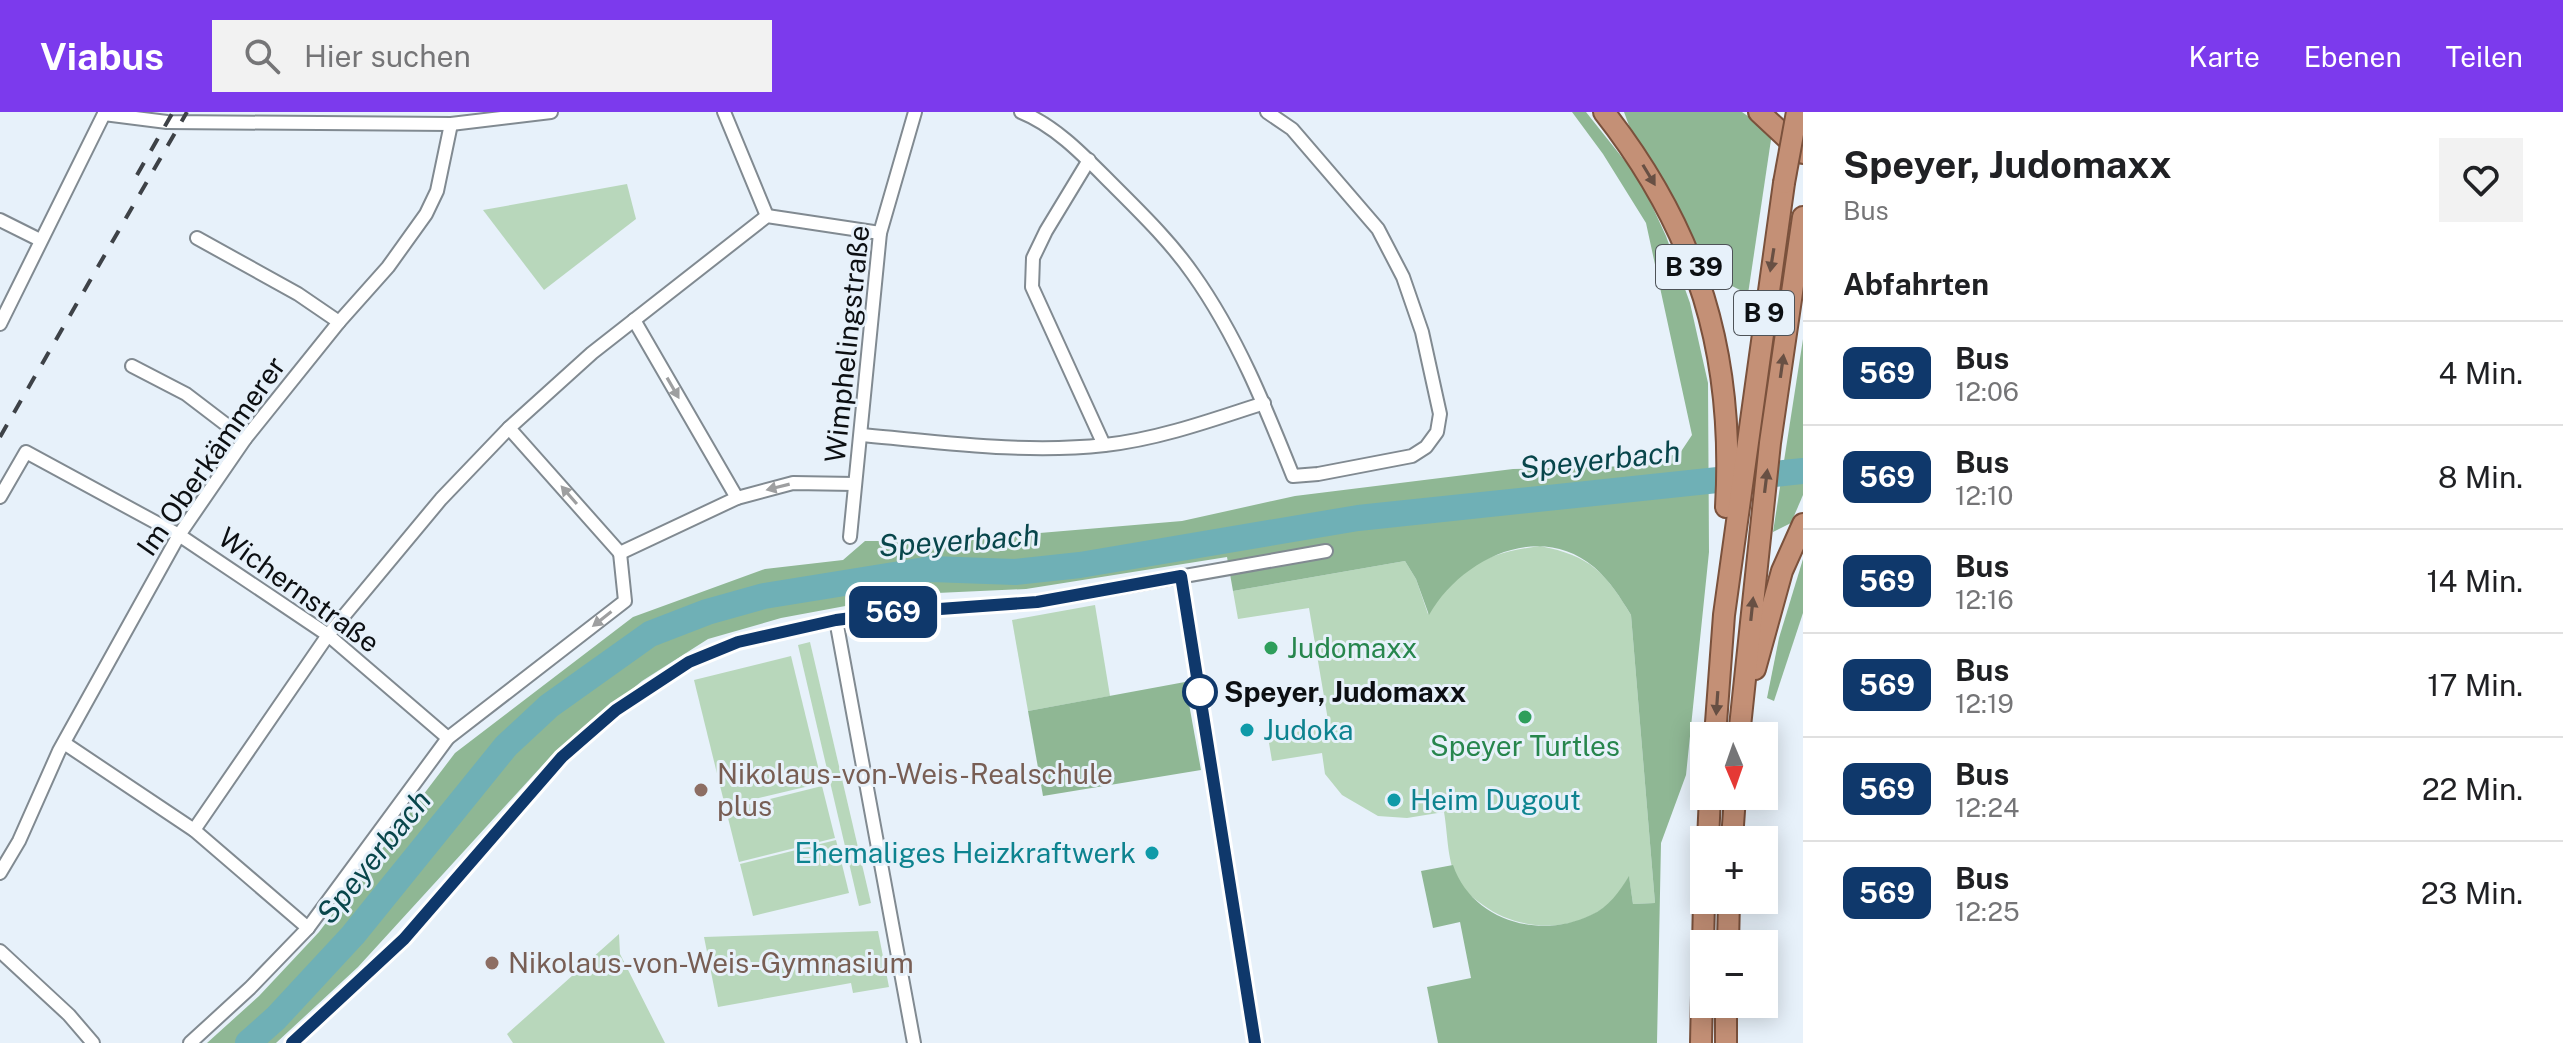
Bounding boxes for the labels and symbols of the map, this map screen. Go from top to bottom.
one-way arrow [1642,164,1656,186]
street label: Wimphelingstraße [818,224,875,464]
road number: B 39 [1656,245,1732,289]
one-way arrow [1765,248,1778,273]
road number: B 9 [1734,291,1794,335]
street label: Im Oberkämmerer [130,350,292,562]
one-way arrow [1776,353,1789,378]
one-way arrow [666,377,680,399]
water label: Speyerbach [1518,433,1682,485]
one-way arrow [1760,468,1773,493]
one-way arrow [765,481,790,494]
one-way arrow [560,485,578,504]
water label: Speyerbach [877,516,1041,564]
street label: Wichernstraße [212,520,386,659]
line badge: 569 [847,586,939,638]
one-way arrow [1745,597,1758,622]
one-way arrow [592,611,612,627]
place label: Judomaxx [1287,631,1417,664]
marker: Judomaxx [1262,639,1280,657]
marker: Speyer, Judomaxx [1183,675,1217,709]
place label: Speyer, Judomaxx [1224,675,1466,708]
one-way arrow [1710,691,1723,716]
marker: Speyer Turtles [1516,708,1534,726]
place label: Judoka [1263,713,1354,746]
marker: Judoka [1238,721,1256,739]
north arrow [1690,722,1778,810]
place label: Speyer Turtles [1430,729,1620,762]
place label: Nikolaus-von-Weis-Realschule plus [717,757,1113,822]
marker: Nikolaus-von-Weis-Realschule plus [692,781,710,799]
water label: Speyerbach [308,782,438,930]
place label: Heim Dugout [1410,783,1581,816]
marker: Heim Dugout [1385,791,1403,809]
place label: Ehemaliges Heizkraftwerk [795,836,1136,869]
marker: Ehemaliges Heizkraftwerk [1143,844,1161,862]
place label: Nikolaus-von-Weis-Gymnasium [508,946,914,979]
marker: Nikolaus-von-Weis-Gymnasium [483,954,501,972]

